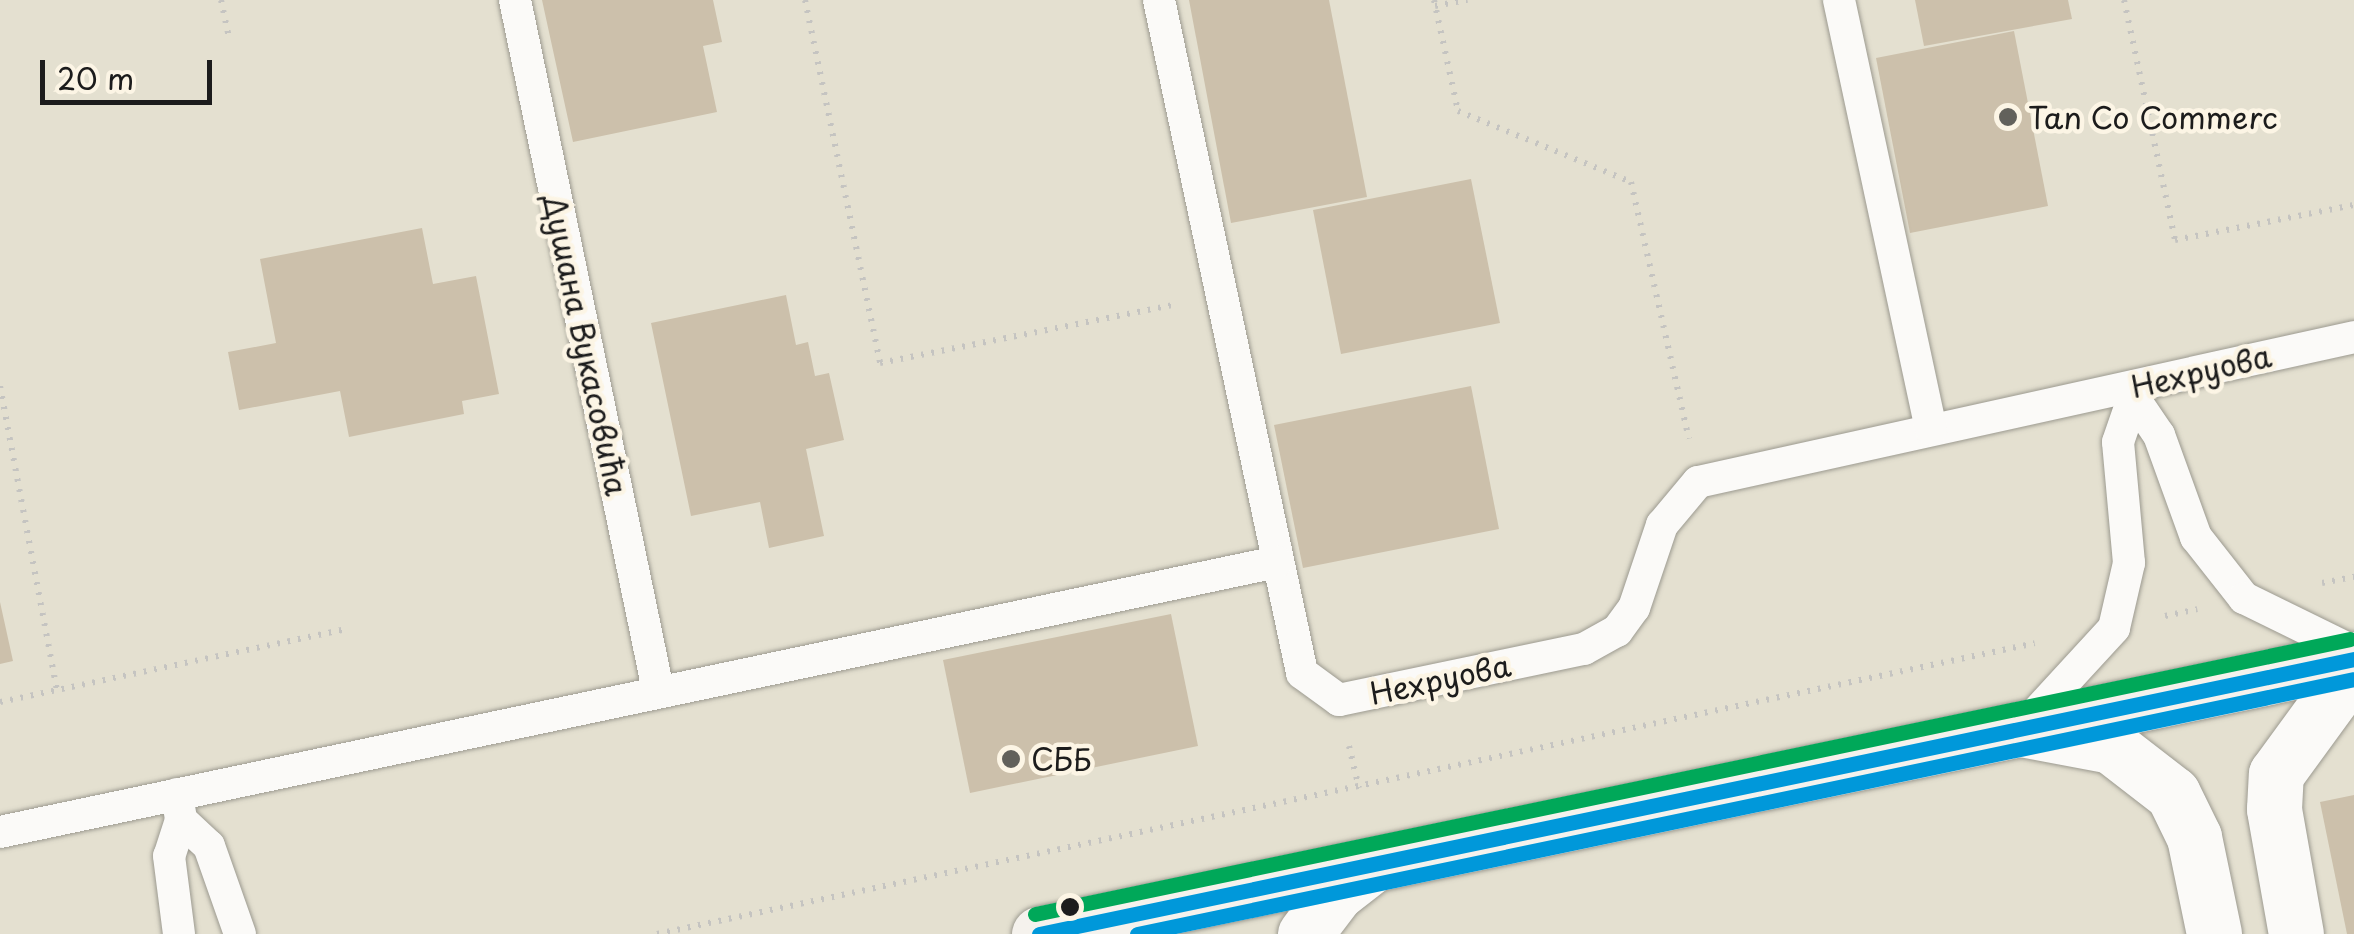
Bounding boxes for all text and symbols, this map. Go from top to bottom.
scale bar [45,40,218,102]
text: 20 m [57,55,134,100]
place label: Tan Co Commerc [2028,99,2278,135]
marker: Tan Co Commerc [1997,106,2019,128]
street label: Душана Вукасовића [536,190,636,500]
street label: Нехруова [2127,337,2275,405]
street label: Нехруова [1366,647,1514,711]
place label: СББ [1031,741,1091,777]
marker: СББ [1000,748,1022,770]
unlabelled marker [1060,897,1080,917]

